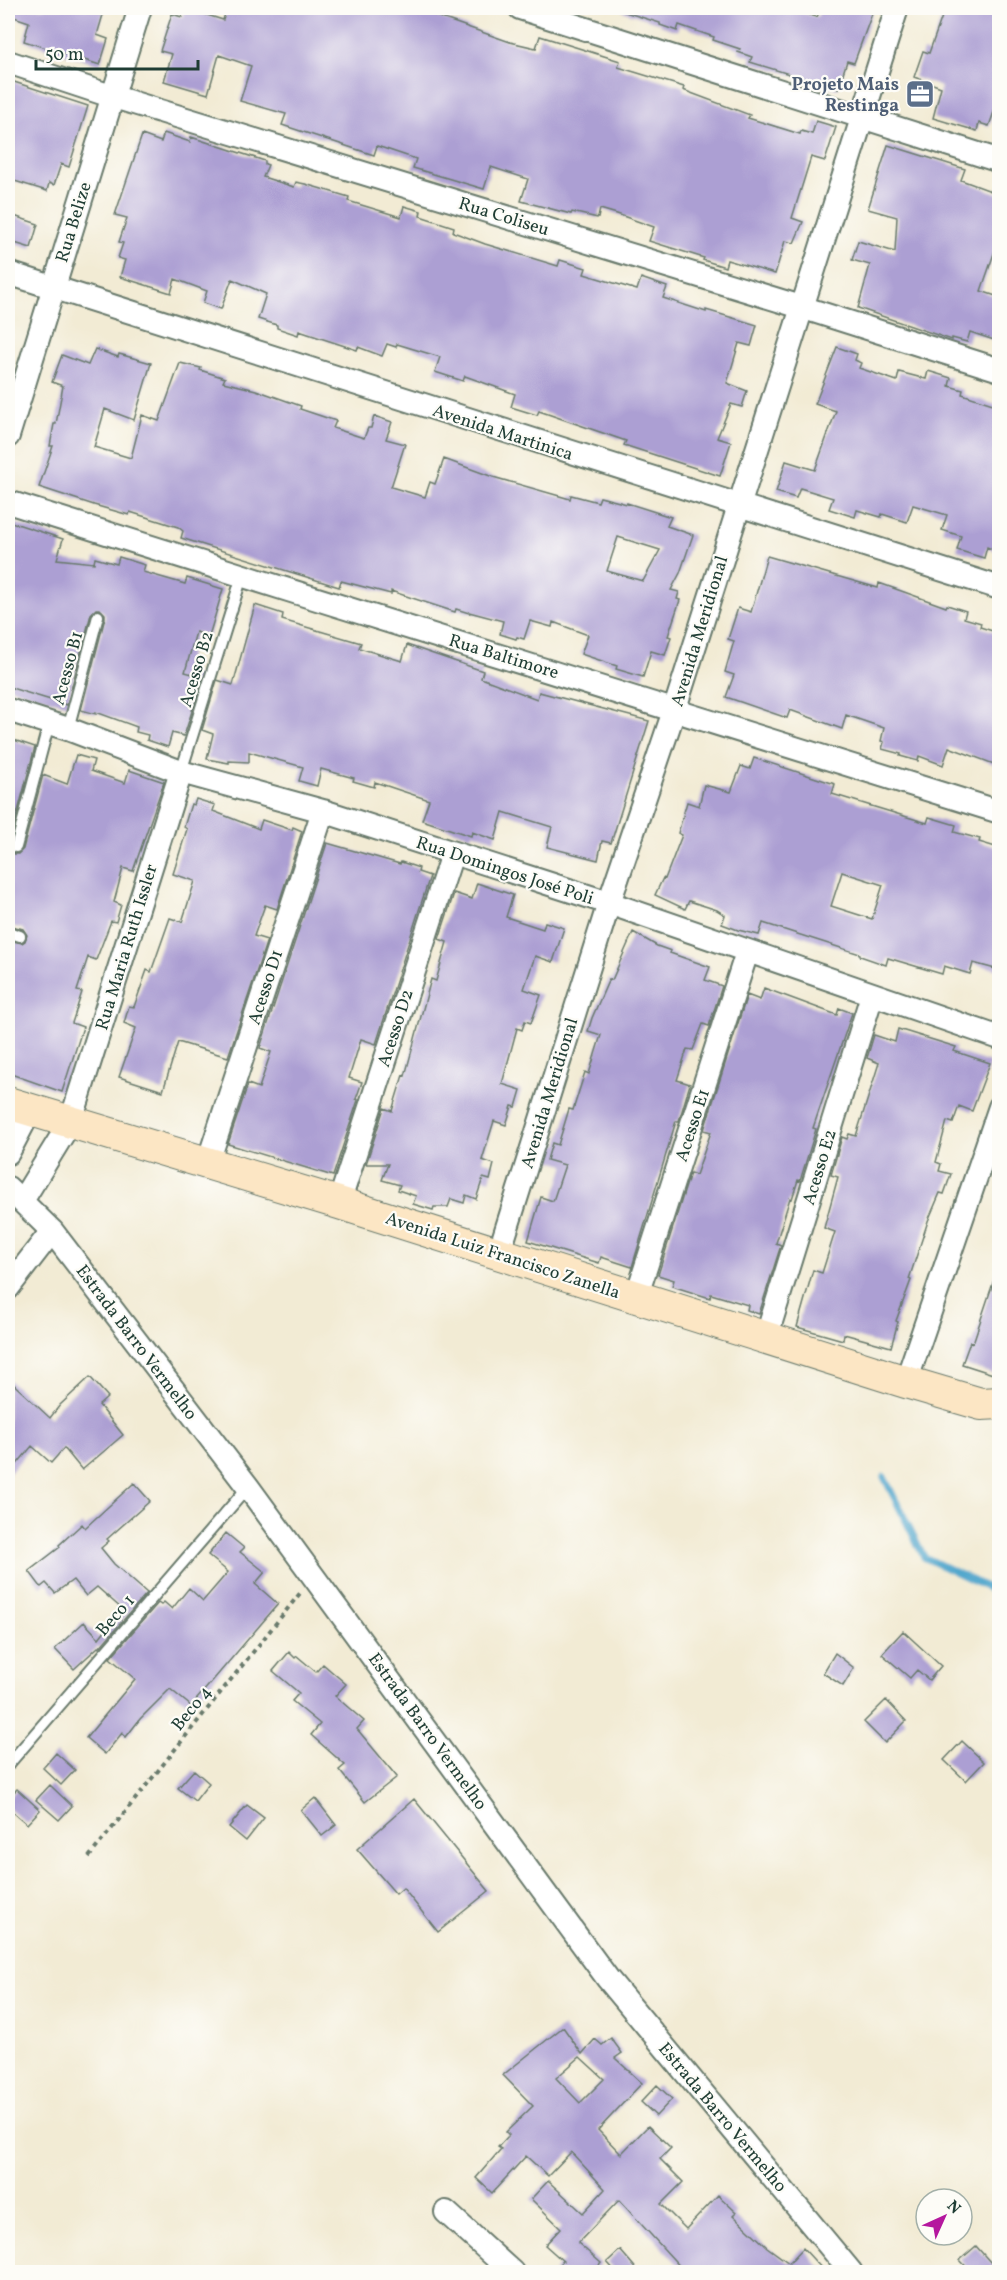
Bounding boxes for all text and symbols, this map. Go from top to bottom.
scale bar [36,33,198,71]
text: 50 m [45,43,84,68]
place label: Projeto Mais Restinga [791,73,899,119]
office icon: Projeto Mais Restinga [904,78,936,110]
street label: Rua Belize [50,179,99,266]
street label: Rua Coliseu [455,192,552,243]
street label: Avenida Martinica [429,399,576,468]
street label: Avenida Meridional [666,553,735,710]
street label: Acesso B2 [174,628,221,711]
street label: Acesso B1 [47,629,90,708]
street label: Rua Baltimore [445,629,562,686]
street label: Rua Domingos José Poli [412,831,597,912]
street label: Rua Maria Ruth Issler [90,861,165,1034]
street label: Acesso D1 [243,947,290,1028]
street label: Acesso D2 [372,986,421,1071]
street label: Avenida Meridional [516,1015,585,1172]
street label: Acesso E1 [670,1086,717,1165]
street label: Acesso E2 [797,1127,844,1208]
street label: Avenida Luiz Francisco Zanella [382,1207,623,1306]
street label: Estrada Barro Vermelho [69,1260,203,1426]
street label: Beco 1 [91,1590,141,1642]
street label: Estrada Barro Vermelho [361,1648,492,1816]
street label: Beco 4 [166,1681,218,1737]
street label: Estrada Barro Vermelho [652,2038,792,2198]
north arrow [914,2187,974,2247]
text: N [941,2196,965,2220]

